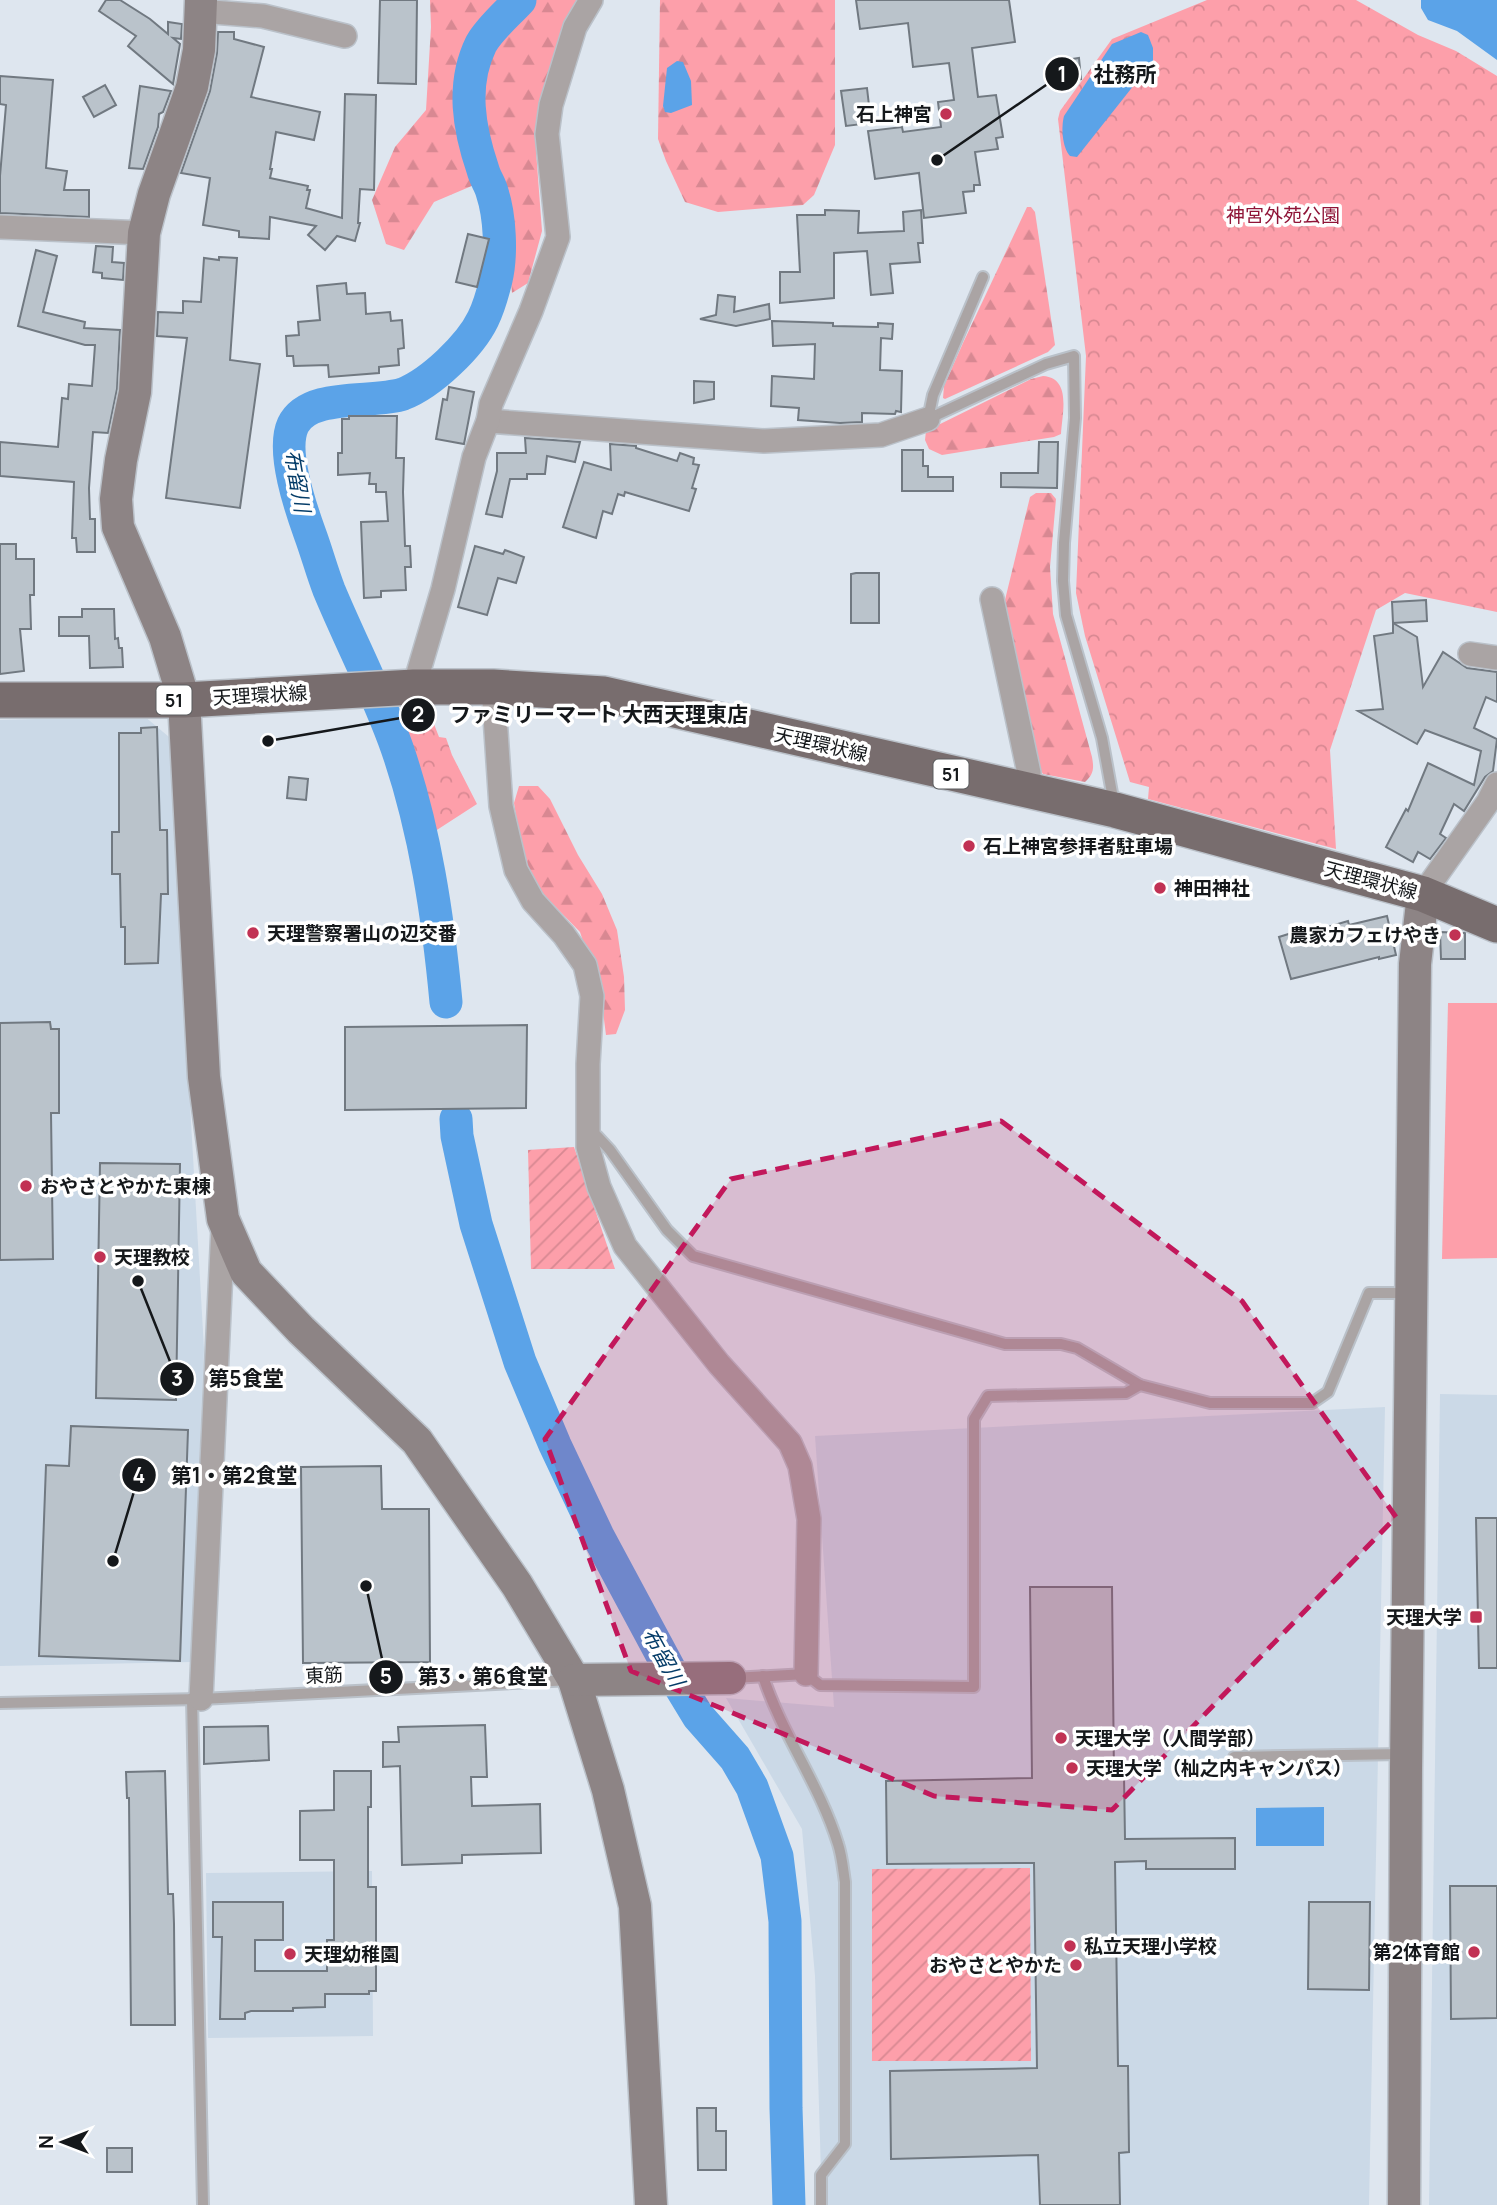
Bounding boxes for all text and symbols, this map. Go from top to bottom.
callout: 社務所 [1044,53,1170,95]
text: 1 [1057,60,1067,88]
text: 社務所 [1094,60,1157,88]
place label: 石上神宮 [856,101,932,127]
marker: 石上神宮 [938,106,954,122]
park label: 神宮外苑公園 [1226,202,1340,228]
water label: 布留川 [279,448,318,516]
street label: 天理環状線 [212,680,308,710]
road number: 51 [156,686,192,714]
callout: ファミリーマート 大西天理東店 [401,694,762,736]
text: 2 [412,700,424,728]
text: ファミリーマート 大西天理東店 [450,700,748,728]
street label: 天理環状線 [772,721,870,767]
road number: 51 [934,760,968,788]
place label: 石上神宮参拝者駐車場 [983,833,1173,859]
marker: 石上神宮参拝者駐車場 [961,838,977,854]
street label: 天理環状線 [1322,855,1420,905]
place label: 神田神社 [1174,875,1250,901]
marker: 神田神社 [1152,880,1168,896]
place label: 天理警察署山の辺交番 [267,920,457,946]
place label: 農家カフェけやき [1289,922,1441,948]
marker: 天理警察署山の辺交番 [245,925,261,941]
marker: 農家カフェけやき [1447,927,1463,943]
place label: おやさとやかた東棟 [40,1173,211,1199]
marker: おやさとやかた東棟 [18,1178,34,1194]
place label: 天理教校 [114,1244,190,1270]
marker: 天理教校 [92,1249,108,1265]
callout: 第5食堂 [159,1358,298,1400]
text: 3 [171,1364,183,1392]
text: 第5食堂 [208,1364,284,1392]
callout: 第1・第2食堂 [122,1454,312,1496]
text: 4 [133,1461,145,1489]
text: 第1・第2食堂 [171,1461,297,1489]
place label: 天理大学 [1386,1604,1462,1630]
marker: 天理大学 [1468,1609,1484,1625]
water label: 布留川 [636,1623,692,1693]
callout: 第3・第6食堂 [369,1656,562,1698]
street label: 東筋 [304,1661,344,1689]
text: 5 [380,1662,392,1690]
text: 第3・第6食堂 [418,1662,548,1690]
place label: 天理大学（人間学部） [1075,1725,1265,1751]
marker: 天理大学（人間学部） [1053,1730,1069,1746]
place label: 天理大学（杣之内キャンパス） [1086,1755,1352,1781]
marker: 天理大学（杣之内キャンパス） [1064,1760,1080,1776]
place label: 私立天理小学校 [1084,1933,1217,1959]
marker: 私立天理小学校 [1062,1938,1078,1954]
place label: 第2体育館 [1373,1939,1460,1965]
place label: 天理幼稚園 [304,1941,399,1967]
marker: 第2体育館 [1466,1944,1482,1960]
marker: 天理幼稚園 [282,1946,298,1962]
place label: おやさとやかた [929,1952,1062,1978]
marker: おやさとやかた [1068,1957,1084,1973]
north arrow [28,2107,98,2177]
text: N [33,2135,59,2149]

